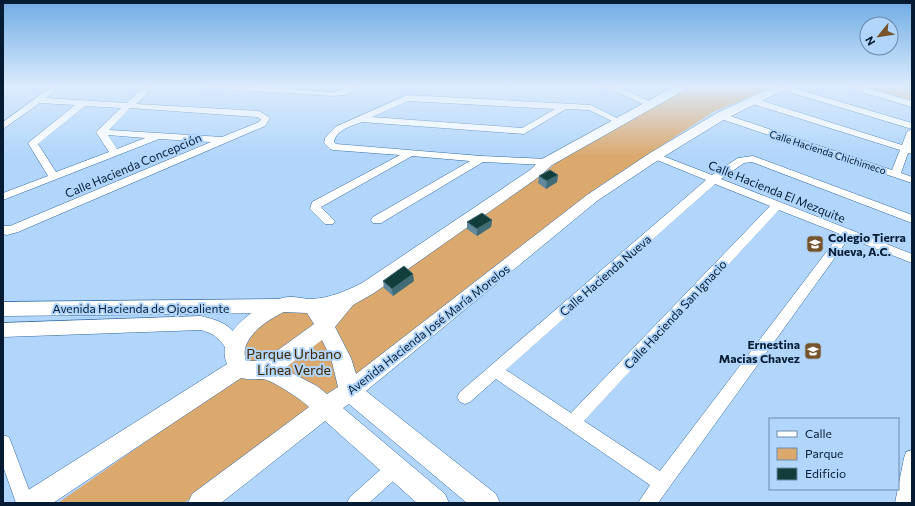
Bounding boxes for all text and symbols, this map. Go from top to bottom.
north arrow [859,16,899,56]
text: N [862,34,878,48]
street label: Calle Hacienda Chichimeco [768,127,888,177]
street label: Calle Hacienda Concepción [63,130,203,200]
street label: Calle Hacienda El Mezquite [707,157,847,225]
place label: Colegio Tierra Nueva, A.C. [828,230,906,258]
street label: Calle Hacienda Nueva [556,232,654,318]
school or university icon: Colegio Tierra Nueva, A.C. [805,234,825,254]
street label: Calle Hacienda San Ignacio [621,257,729,371]
street label: Avenida Hacienda José María Morelos [344,261,513,398]
street label: Avenida Hacienda de Ojocaliente [53,301,229,315]
place label: Ernestina Macias Chavez [719,337,800,365]
school or university icon: Ernestina Macias Chavez [803,341,823,361]
park label: Parque Urbano Línea Verde [246,345,342,378]
legend [769,418,899,490]
text: Calle [805,426,832,440]
text: Parque [805,446,843,460]
text: Edificio [805,466,846,480]

